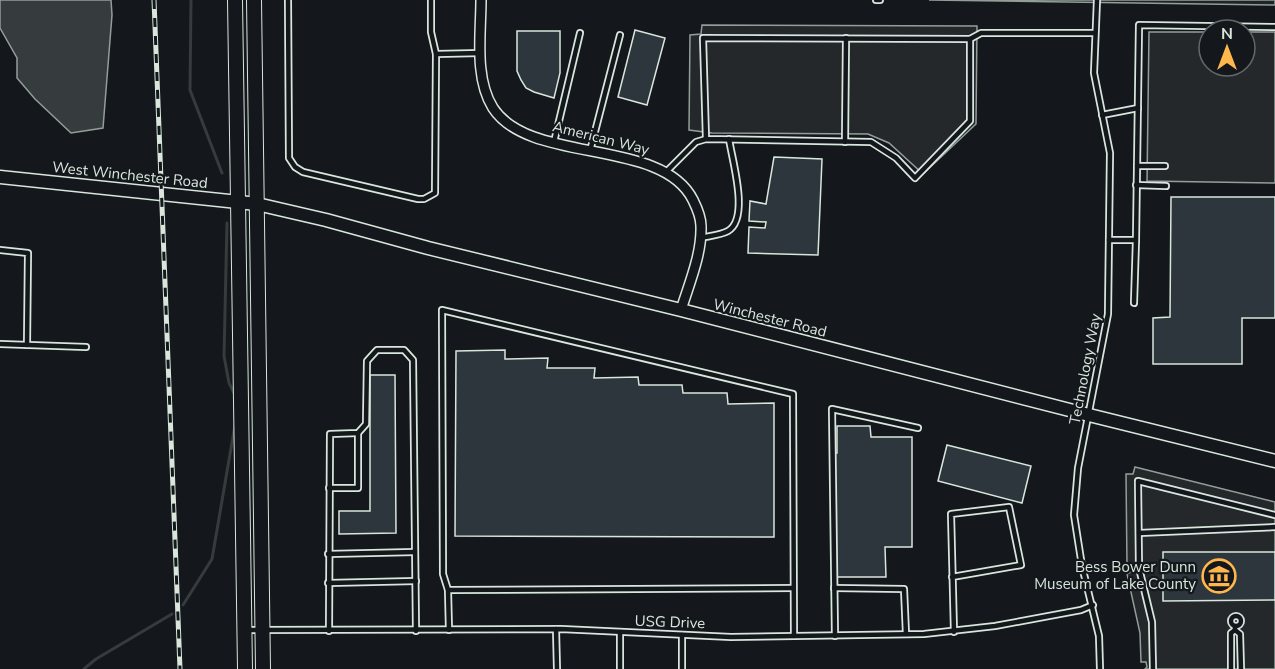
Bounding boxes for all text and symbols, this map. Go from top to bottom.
north arrow [1197,18,1257,78]
text: N [1221,23,1233,45]
street label: American Way [551,116,652,160]
street label: West Winchester Road [51,157,209,193]
street label: Winchester Road [711,294,829,342]
street label: Technology Way [1064,312,1106,426]
place label: Bess Bower Dunn Museum of Lake County [1034,557,1196,594]
museum icon: Bess Bower Dunn Museum of Lake County [1201,558,1237,594]
street label: USG Drive [634,611,706,633]

